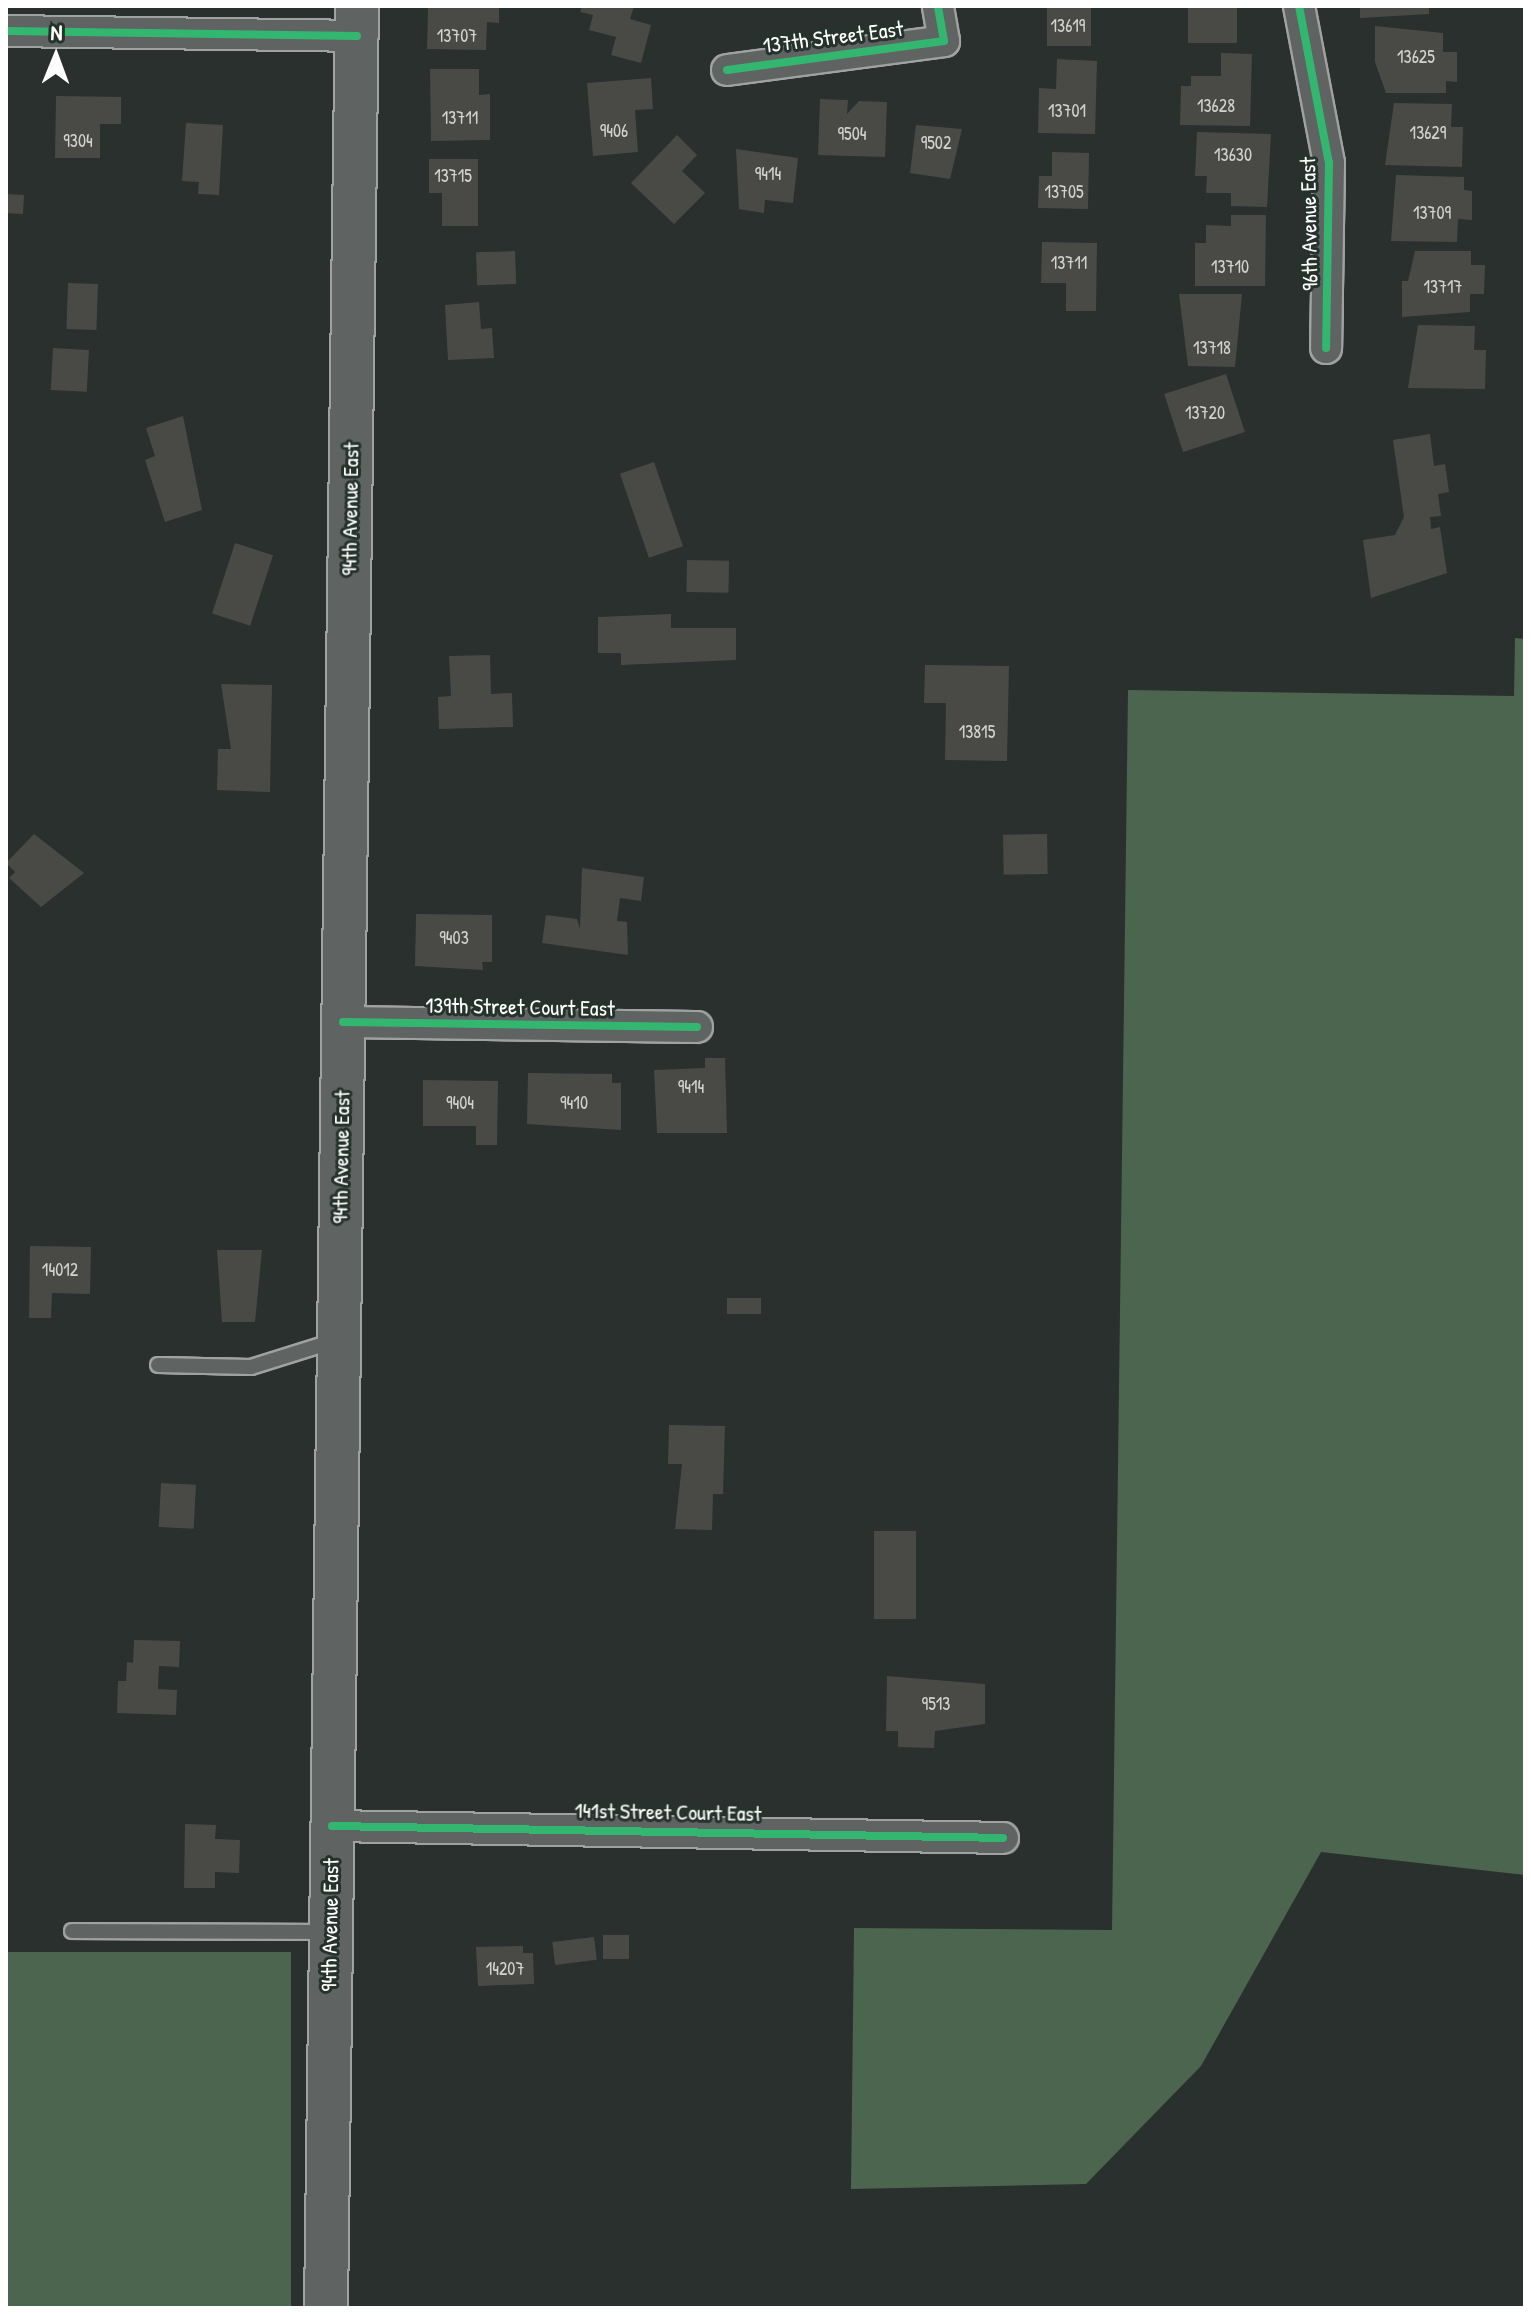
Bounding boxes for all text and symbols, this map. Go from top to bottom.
street label: 137th Street East [761,15,905,59]
house number: 13619 [1051,15,1085,37]
north arrow [16,16,96,96]
text: N [50,17,63,47]
house number: 13707 [437,25,477,47]
house number: 13625 [1397,46,1435,68]
house number: 13628 [1197,95,1235,117]
house number: 13701 [1048,100,1086,122]
house number: 13711 [442,107,478,129]
house number: 9406 [600,120,628,142]
house number: 13629 [1410,122,1446,144]
house number: 9504 [837,123,867,145]
house number: 9304 [63,130,93,152]
house number: 9502 [921,132,951,154]
house number: 13630 [1214,144,1252,166]
street label: 96th Avenue East [1295,157,1323,291]
house number: 9414 [755,163,781,185]
house number: 13715 [434,165,472,187]
house number: 13705 [1044,181,1084,203]
house number: 13709 [1413,202,1451,224]
house number: 13711 [1051,252,1087,274]
house number: 13710 [1211,256,1249,278]
house number: 13717 [1424,276,1462,298]
house number: 13718 [1193,337,1231,359]
house number: 13720 [1185,402,1225,424]
street label: 94th Avenue East [336,442,364,576]
house number: 13815 [959,721,995,743]
house number: 9403 [439,927,469,949]
street label: 139th Street Court East [425,992,615,1022]
house number: 9414 [678,1076,704,1098]
street label: 94th Avenue East [327,1090,355,1224]
house number: 9404 [446,1092,474,1114]
house number: 9410 [560,1092,588,1114]
house number: 14012 [42,1259,78,1281]
house number: 9513 [922,1693,950,1715]
street label: 141st Street Court East [574,1797,762,1827]
street label: 94th Avenue East [316,1858,344,1992]
house number: 14207 [486,1958,524,1980]

